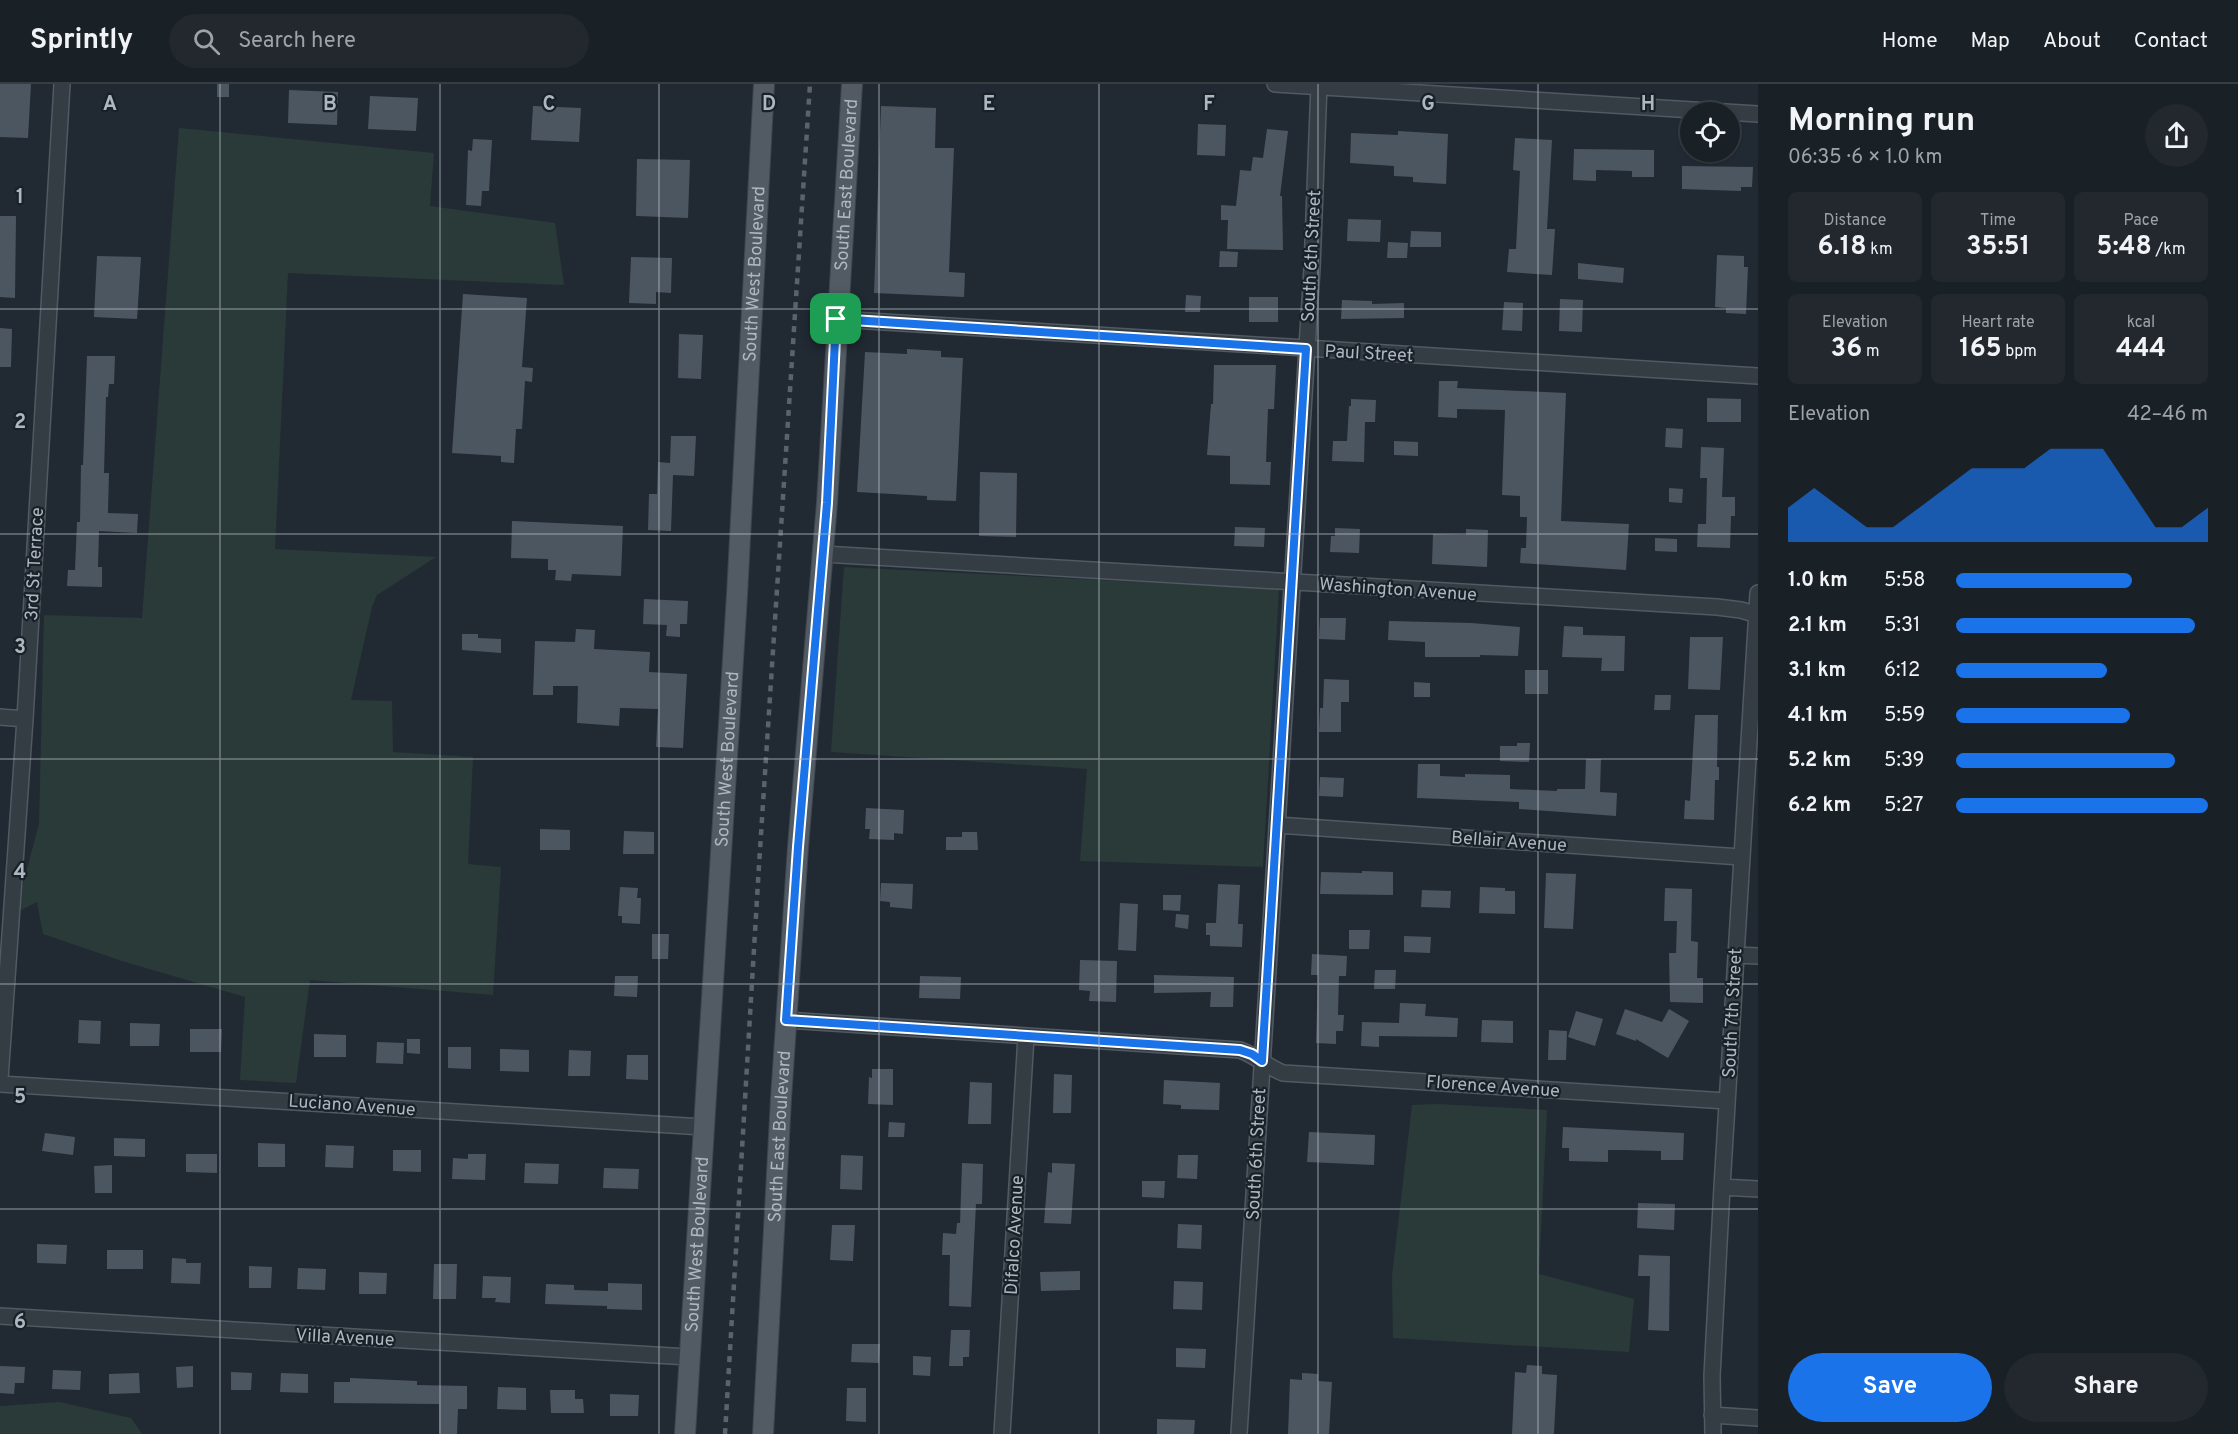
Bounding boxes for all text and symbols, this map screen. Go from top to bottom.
search box [169,14,589,68]
text: Sprintly [30,23,133,59]
icon: search [190,25,223,58]
text: Search here [238,28,356,55]
text: Home [1882,28,1938,55]
text: Map [1971,28,2010,55]
text: About [2043,28,2101,55]
text: Contact [2134,28,2208,55]
text: A [103,92,117,118]
text: B [323,92,337,118]
text: C [543,92,555,118]
text: D [762,92,776,118]
text: E [983,92,995,118]
text: F [1203,92,1215,118]
text: G [1421,92,1435,118]
text: H [1641,92,1655,118]
street label: South East Boulevard [831,98,864,272]
text: Morning run [1788,101,1975,143]
map controls [1680,102,1740,162]
button: locate [1680,102,1740,162]
button: share [2145,104,2208,167]
text: 06:35 · 6 × 1.0 km [1788,145,1942,171]
text: 1 [16,185,24,211]
street label: South West Boulevard [739,186,772,363]
street label: South 6th Street [1298,189,1327,323]
text: Distance [1824,211,1886,231]
text: Time [1980,211,2016,231]
text: Pace [2123,211,2159,231]
text: 6.18 [1818,231,1867,264]
text: 35:51 [1966,231,2030,264]
text: 5:48 [2097,231,2152,264]
text: km [1867,240,1892,260]
text: /km [2152,240,2185,260]
pin [810,293,861,344]
icon: arrive [819,302,852,335]
text: Elevation [1822,313,1888,333]
text: Heart rate [1961,313,2035,333]
text: kcal [2127,313,2155,333]
text: 36 [1831,333,1862,366]
text: 165 [1959,333,2002,366]
text: 444 [2116,333,2166,366]
street label: Paul Street [1324,341,1414,368]
text: m [1862,342,1879,362]
text: bpm [2002,342,2037,362]
text: Elevation [1788,402,1870,428]
text: 42–46 m [2127,402,2208,428]
text: 2 [14,410,26,436]
street label: 3rd St Terrace [21,507,50,621]
text: 1.0 km [1788,568,1848,594]
text: 5:58 [1884,568,1926,594]
street label: Washington Avenue [1318,574,1478,607]
text: 2.1 km [1788,613,1847,639]
text: 5:31 [1884,613,1920,639]
text: 3 [14,635,26,661]
text: 3.1 km [1788,658,1846,684]
text: 6:12 [1884,658,1920,684]
street label: South West Boulevard [711,671,745,848]
text: 4.1 km [1788,703,1847,729]
text: 5:59 [1884,703,1925,729]
text: 5.2 km [1788,748,1851,774]
text: 5:39 [1884,748,1925,774]
text: 6.2 km [1788,793,1851,819]
text: 5:27 [1884,793,1923,819]
street label: Bellair Avenue [1450,827,1567,858]
text: 4 [14,860,26,886]
street label: South 7th Street [1719,948,1748,1079]
street label: South East Boulevard [764,1050,797,1223]
street label: Florence Avenue [1425,1071,1561,1104]
text: 5 [14,1085,26,1111]
street label: South 6th Street [1243,1087,1272,1221]
street label: Luciano Avenue [287,1091,416,1122]
street label: South West Boulevard [681,1156,715,1333]
street label: Difalco Avenue [1001,1175,1030,1296]
text: 6 [14,1310,26,1336]
street label: Villa Avenue [295,1324,395,1353]
button: Save [1788,1353,1992,1422]
button: Share [2004,1353,2208,1422]

